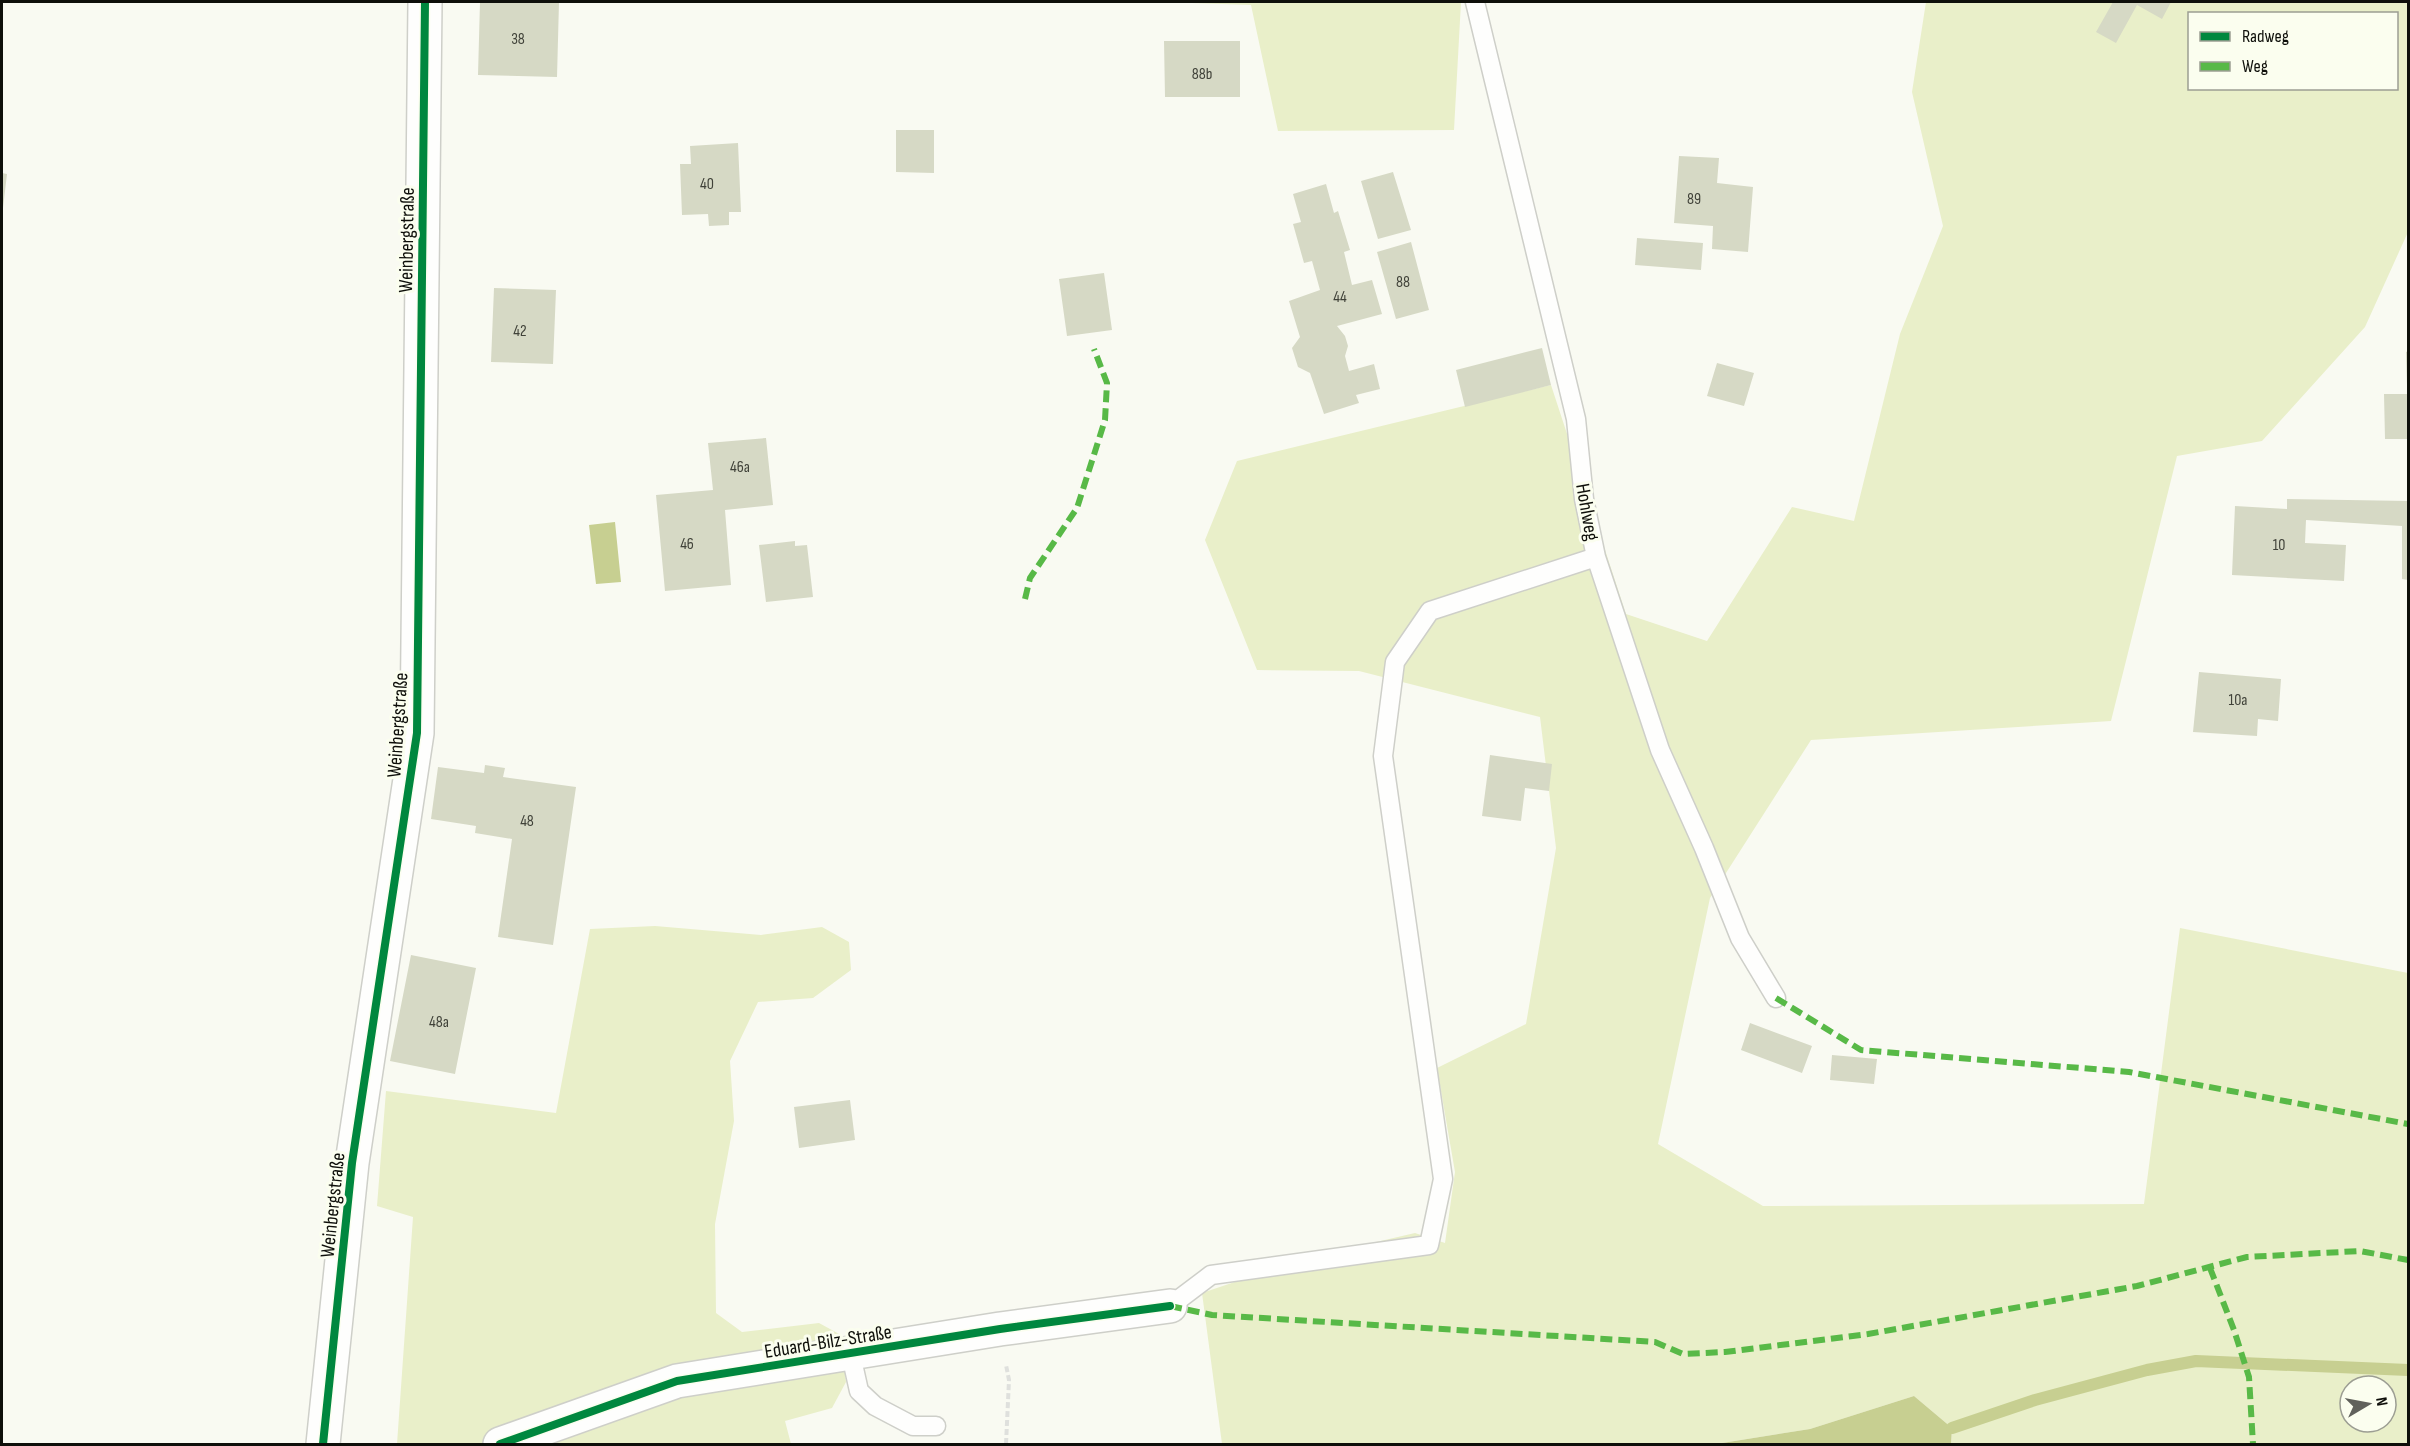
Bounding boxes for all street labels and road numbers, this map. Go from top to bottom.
street label: Weinbergstraße [394,187,420,293]
street label: Hohlweg [1570,482,1604,543]
street label: Weinbergstraße [382,672,414,778]
street label: Weinbergstraße [316,1151,350,1259]
street label: Eduard-Bilz-Straße [763,1320,894,1364]

